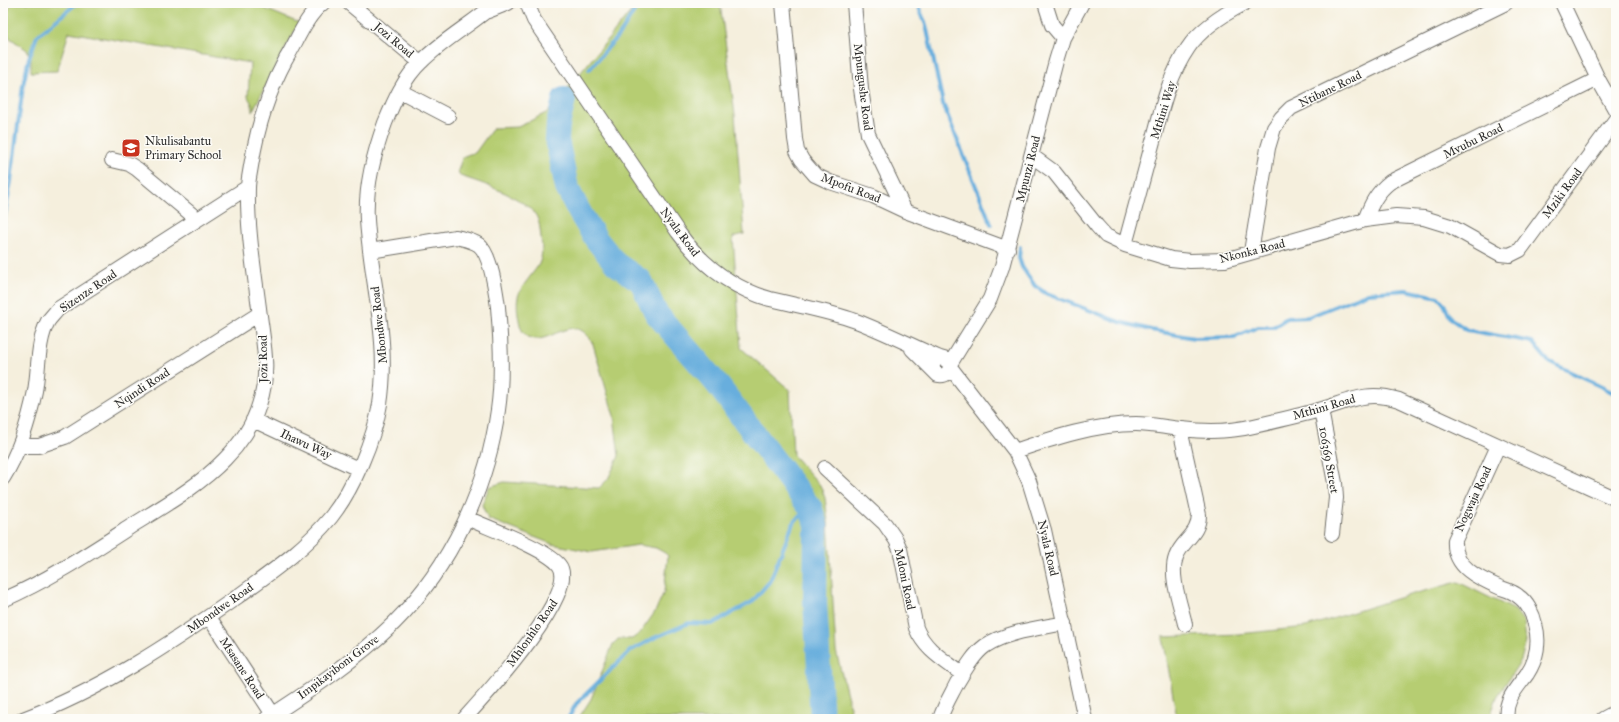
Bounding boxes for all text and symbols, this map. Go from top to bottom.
street label: Jozi Road [369,18,417,61]
street label: Mpungushe Road [850,43,875,131]
street label: Ntibane Road [1296,68,1364,110]
street label: Mthini Way [1148,79,1179,141]
street label: Mvubu Road [1441,121,1505,161]
place label: Nkulisabantu Primary School [145,134,222,162]
street label: Mpunzi Road [1013,134,1043,204]
school or university icon: Nkulisabantu Primary School [120,137,142,159]
street label: Mziki Road [1539,165,1585,221]
street label: Mpofu Road [819,170,883,206]
street label: Nyala Road [657,205,703,259]
street label: Nkonka Road [1218,236,1286,266]
street label: Sizenze Road [57,267,119,315]
street label: Mbondwe Road [368,286,390,364]
street label: Jozi Road [256,335,271,385]
street label: Nqindi Road [112,365,173,412]
street label: Mthini Road [1291,391,1357,423]
street label: 106369 Street [1316,425,1342,495]
street label: Ihawu Way [278,426,334,462]
street label: Nogwaja Road [1452,464,1495,535]
street label: Nyala Road [1035,519,1061,577]
street label: Mdoni Road [892,547,918,611]
street label: Mbondwe Road [184,580,256,636]
street label: Mhlonhlo Road [504,597,560,669]
street label: Impikayiboni Grove [295,632,381,702]
street label: Msasane Road [217,634,267,702]

